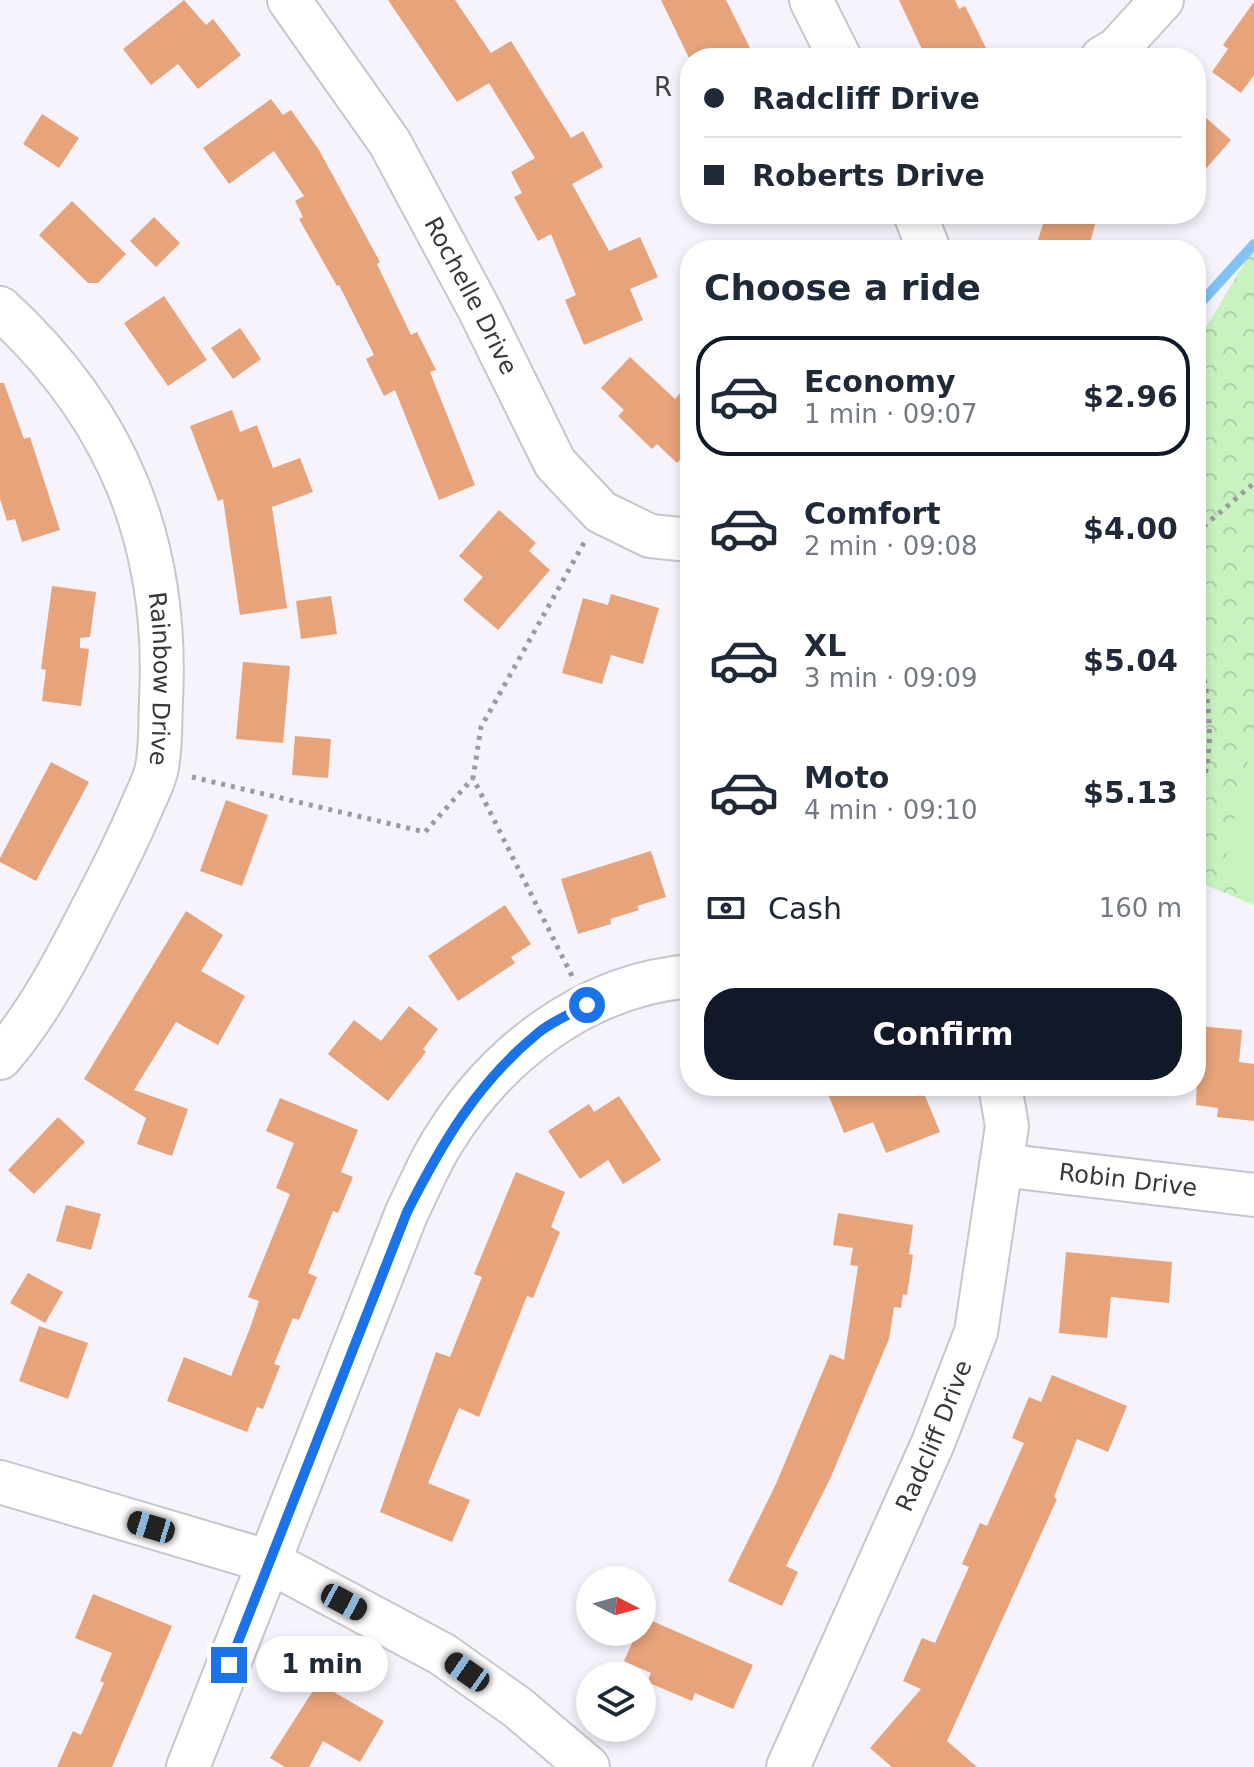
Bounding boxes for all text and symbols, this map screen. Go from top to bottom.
district label: R [654,72,674,102]
text: Radcliff Drive [752,81,980,116]
text: Roberts Drive [752,158,985,193]
street label: Rochelle Drive [418,212,523,379]
text: Choose a ride [704,267,981,308]
icon: car [708,360,780,432]
text: Economy [804,364,956,399]
text: $2.96 [1083,379,1178,414]
text: 1 min · 09:07 [804,399,978,429]
icon: car [708,492,780,564]
text: Comfort [804,496,941,531]
text: $4.00 [1083,511,1178,546]
text: 2 min · 09:08 [804,531,978,561]
street label: Rainbow Drive [143,590,176,767]
icon: car [708,624,780,696]
text: XL [804,628,846,663]
text: $5.04 [1083,643,1178,678]
text: 3 min · 09:09 [804,663,978,693]
icon: car [708,756,780,828]
text: Moto [804,760,889,795]
text: $5.13 [1083,775,1178,810]
text: 4 min · 09:10 [804,795,978,825]
icon: cash [704,886,748,930]
text: Cash [768,891,842,926]
text: 160 m [1099,893,1182,923]
route start [569,987,605,1023]
button: Confirm [704,988,1182,1080]
street label: Robin Drive [1057,1158,1199,1202]
street label: Radcliff Drive [890,1356,978,1516]
car [125,1509,177,1545]
north arrow [576,1566,656,1646]
map controls [576,1566,656,1742]
car [317,1580,371,1624]
callout: 1 min [257,1637,389,1693]
route end [211,1647,247,1683]
car [440,1648,494,1696]
text: 1 min [281,1649,363,1679]
button: layers [576,1662,656,1742]

